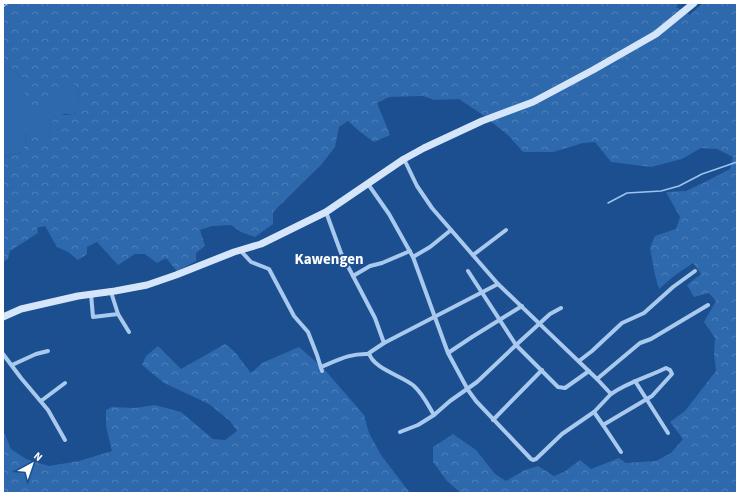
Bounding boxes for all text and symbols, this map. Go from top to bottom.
district label: Kawengen [294,249,364,270]
north arrow [12,444,52,484]
text: N [30,449,46,465]

